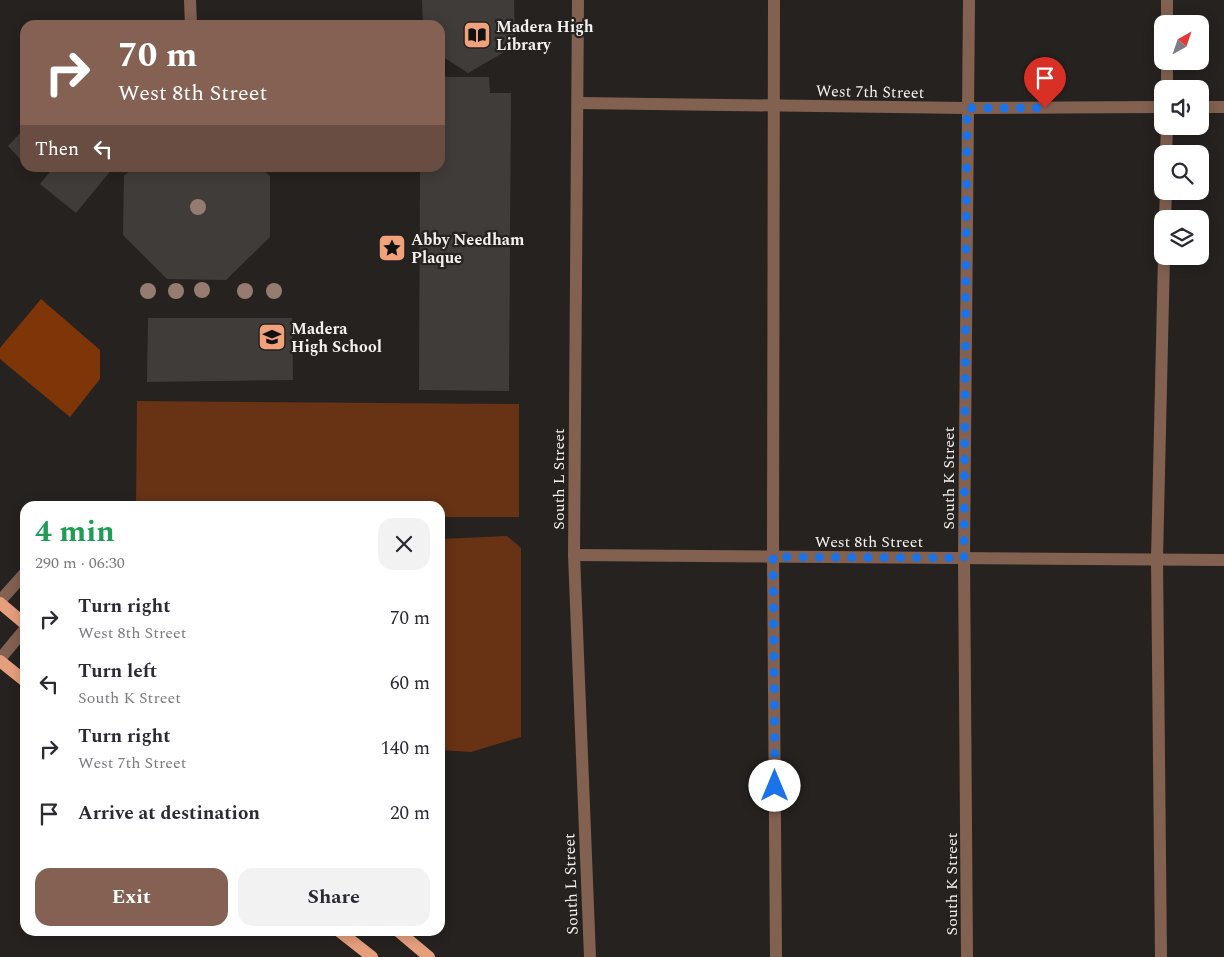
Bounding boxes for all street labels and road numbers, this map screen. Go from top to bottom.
street label: West 7th Street [816,79,925,105]
street label: South K Street [937,426,961,529]
street label: South L Street [547,428,571,530]
street label: West 8th Street [815,530,924,554]
street label: South L Street [557,832,585,935]
street label: South K Street [940,832,964,935]

